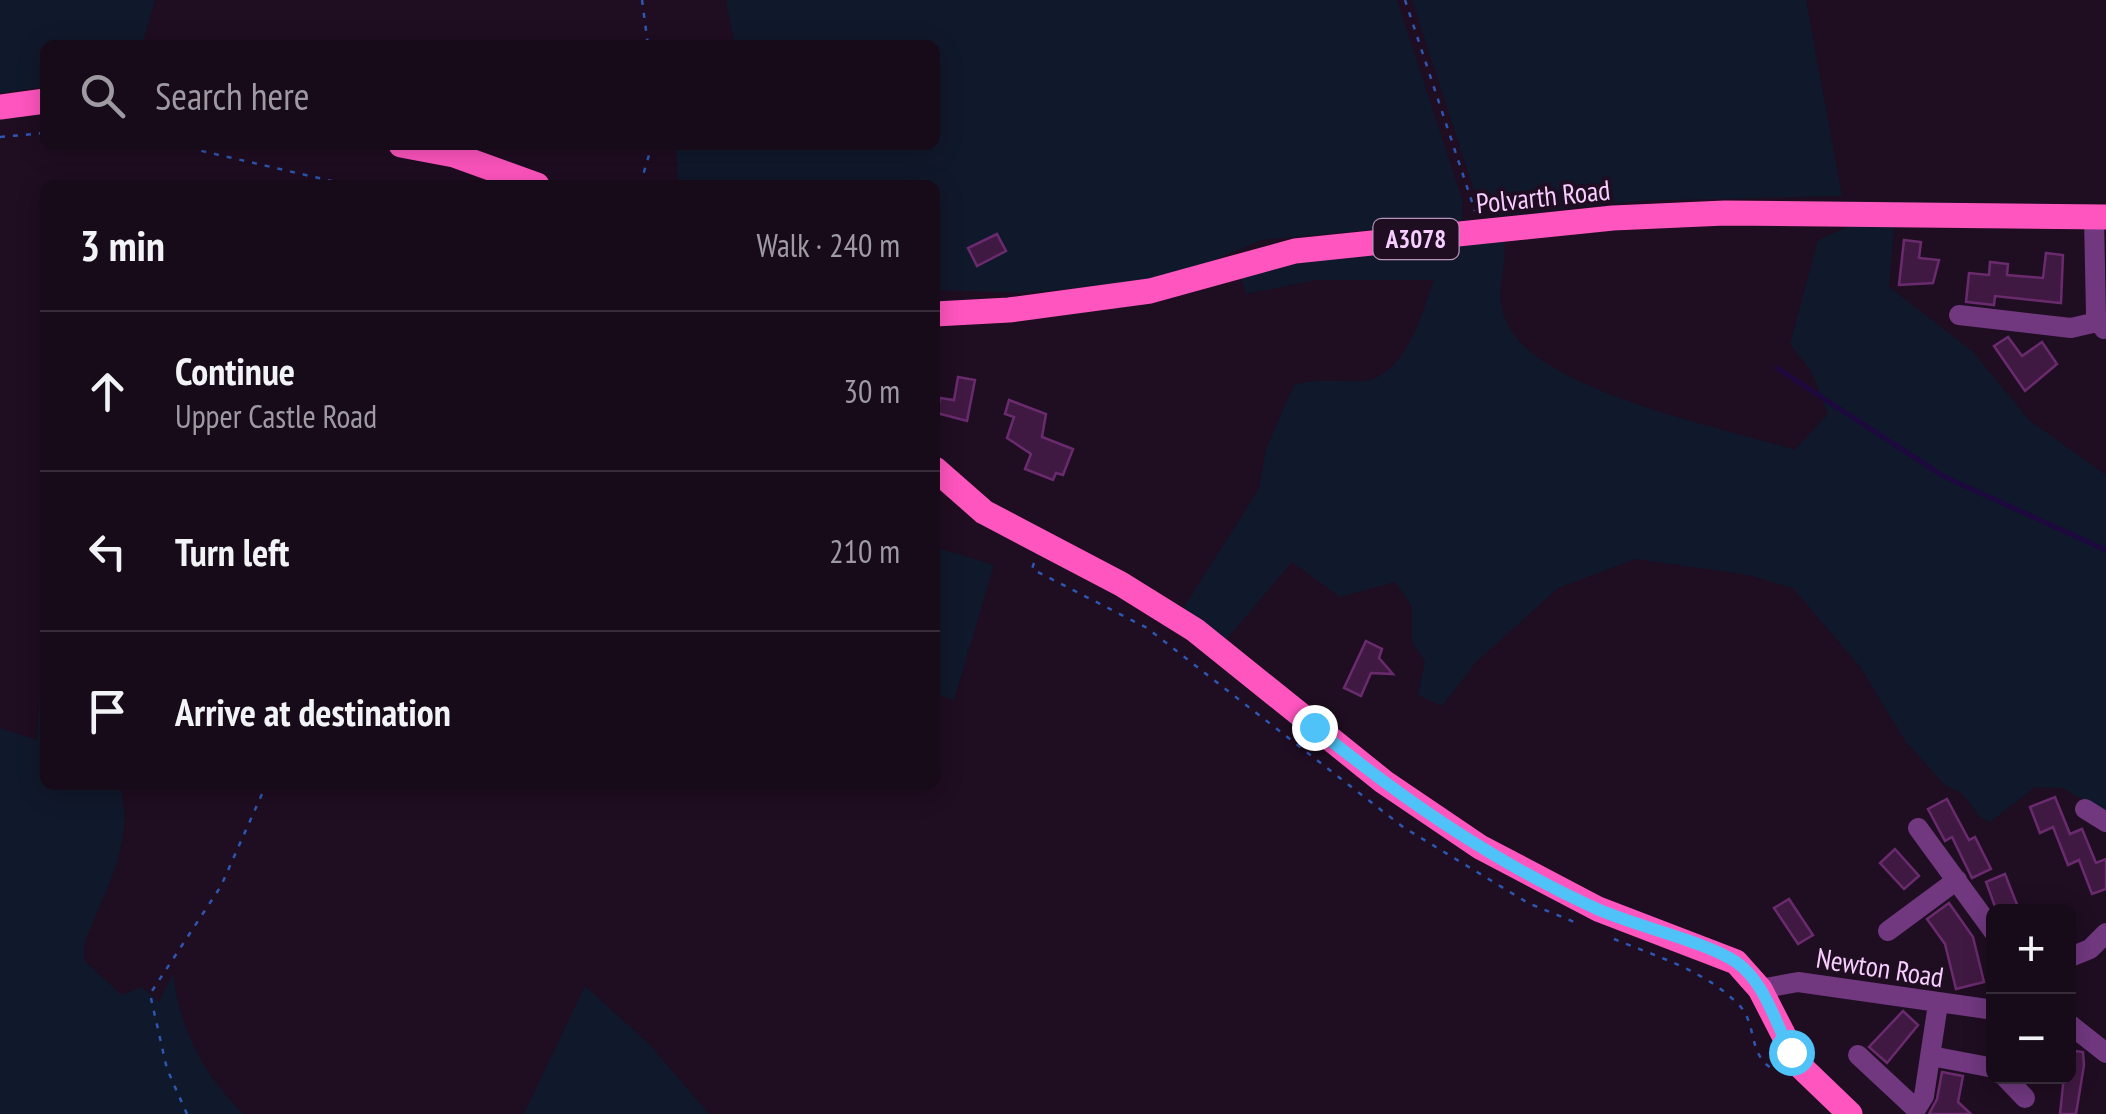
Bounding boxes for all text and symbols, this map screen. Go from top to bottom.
search box [40,40,940,150]
icon: search [75,68,130,123]
text: Search here [155,71,309,120]
street label: Polvarth Road [1474,171,1612,221]
text: 3 min [80,218,165,273]
road number: A3078 [1374,219,1458,259]
text: Walk · 240 m [756,224,900,266]
text: Continue [175,346,295,395]
icon: ahead [80,364,135,419]
text: 30 m [844,370,900,412]
text: Upper Castle Road [175,395,377,437]
icon: left [80,524,135,579]
text: Turn left [175,527,289,576]
text: 210 m [829,530,900,572]
icon: arrive [80,684,135,739]
text: Arrive at destination [175,687,451,736]
route end [1292,705,1338,751]
map controls [1986,904,2076,1084]
button: + [1986,904,2076,994]
street label: Newton Road [1814,939,1946,995]
button: − [1986,994,2076,1084]
route start [1769,1030,1815,1076]

